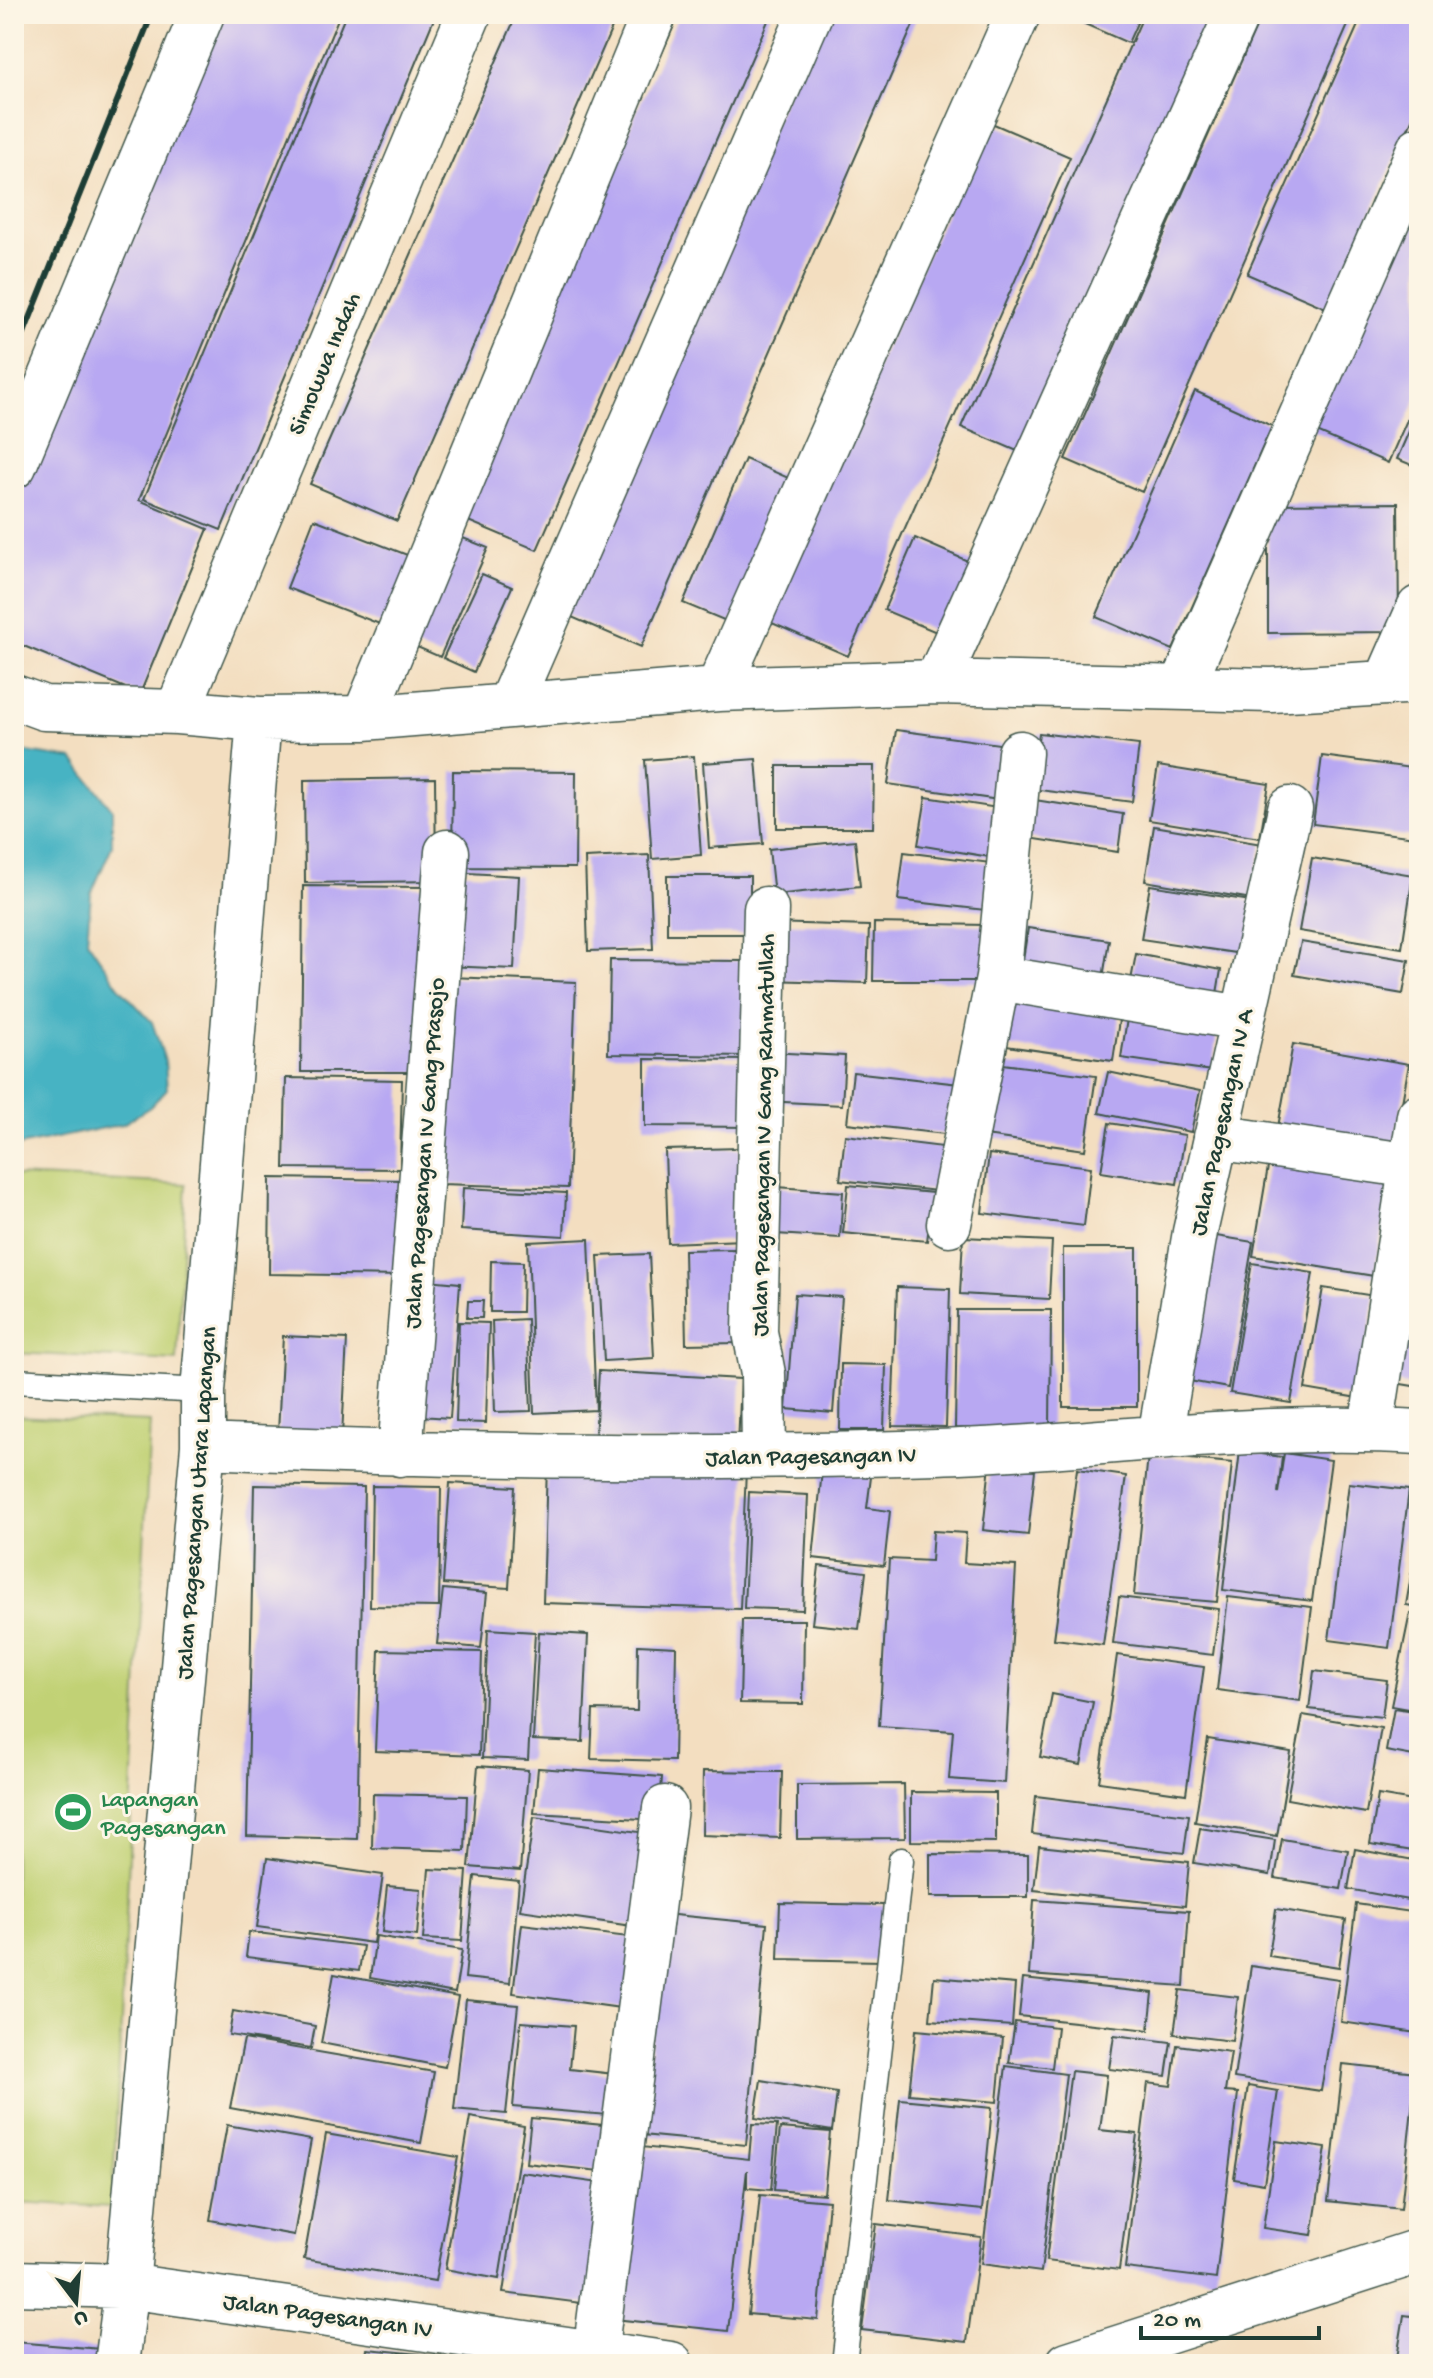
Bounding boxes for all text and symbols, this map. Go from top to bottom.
street label: Simowua Indah [283,289,369,440]
street label: Jalan Pagesangan IV Gang Rahmatullah [747,933,784,1337]
street label: Jalan Pagesangan IV Gang Prasojo [400,977,453,1330]
street label: Jalan Pagesangan IV A [1185,1005,1262,1239]
street label: Jalan Pagesangan Utara Lapangan [172,1325,225,1681]
street label: Jalan Pagesangan IV [705,1442,917,1475]
place label: Lapangan Pagesangan [100,1787,226,1844]
sports icon: Lapangan Pagesangan [52,1791,94,1833]
north arrow [36,2262,116,2342]
street label: Jalan Pagesangan IV [221,2288,434,2347]
scale bar [1141,2290,1319,2340]
text: U [70,2303,90,2332]
text: 20 m [1153,2307,1201,2336]

